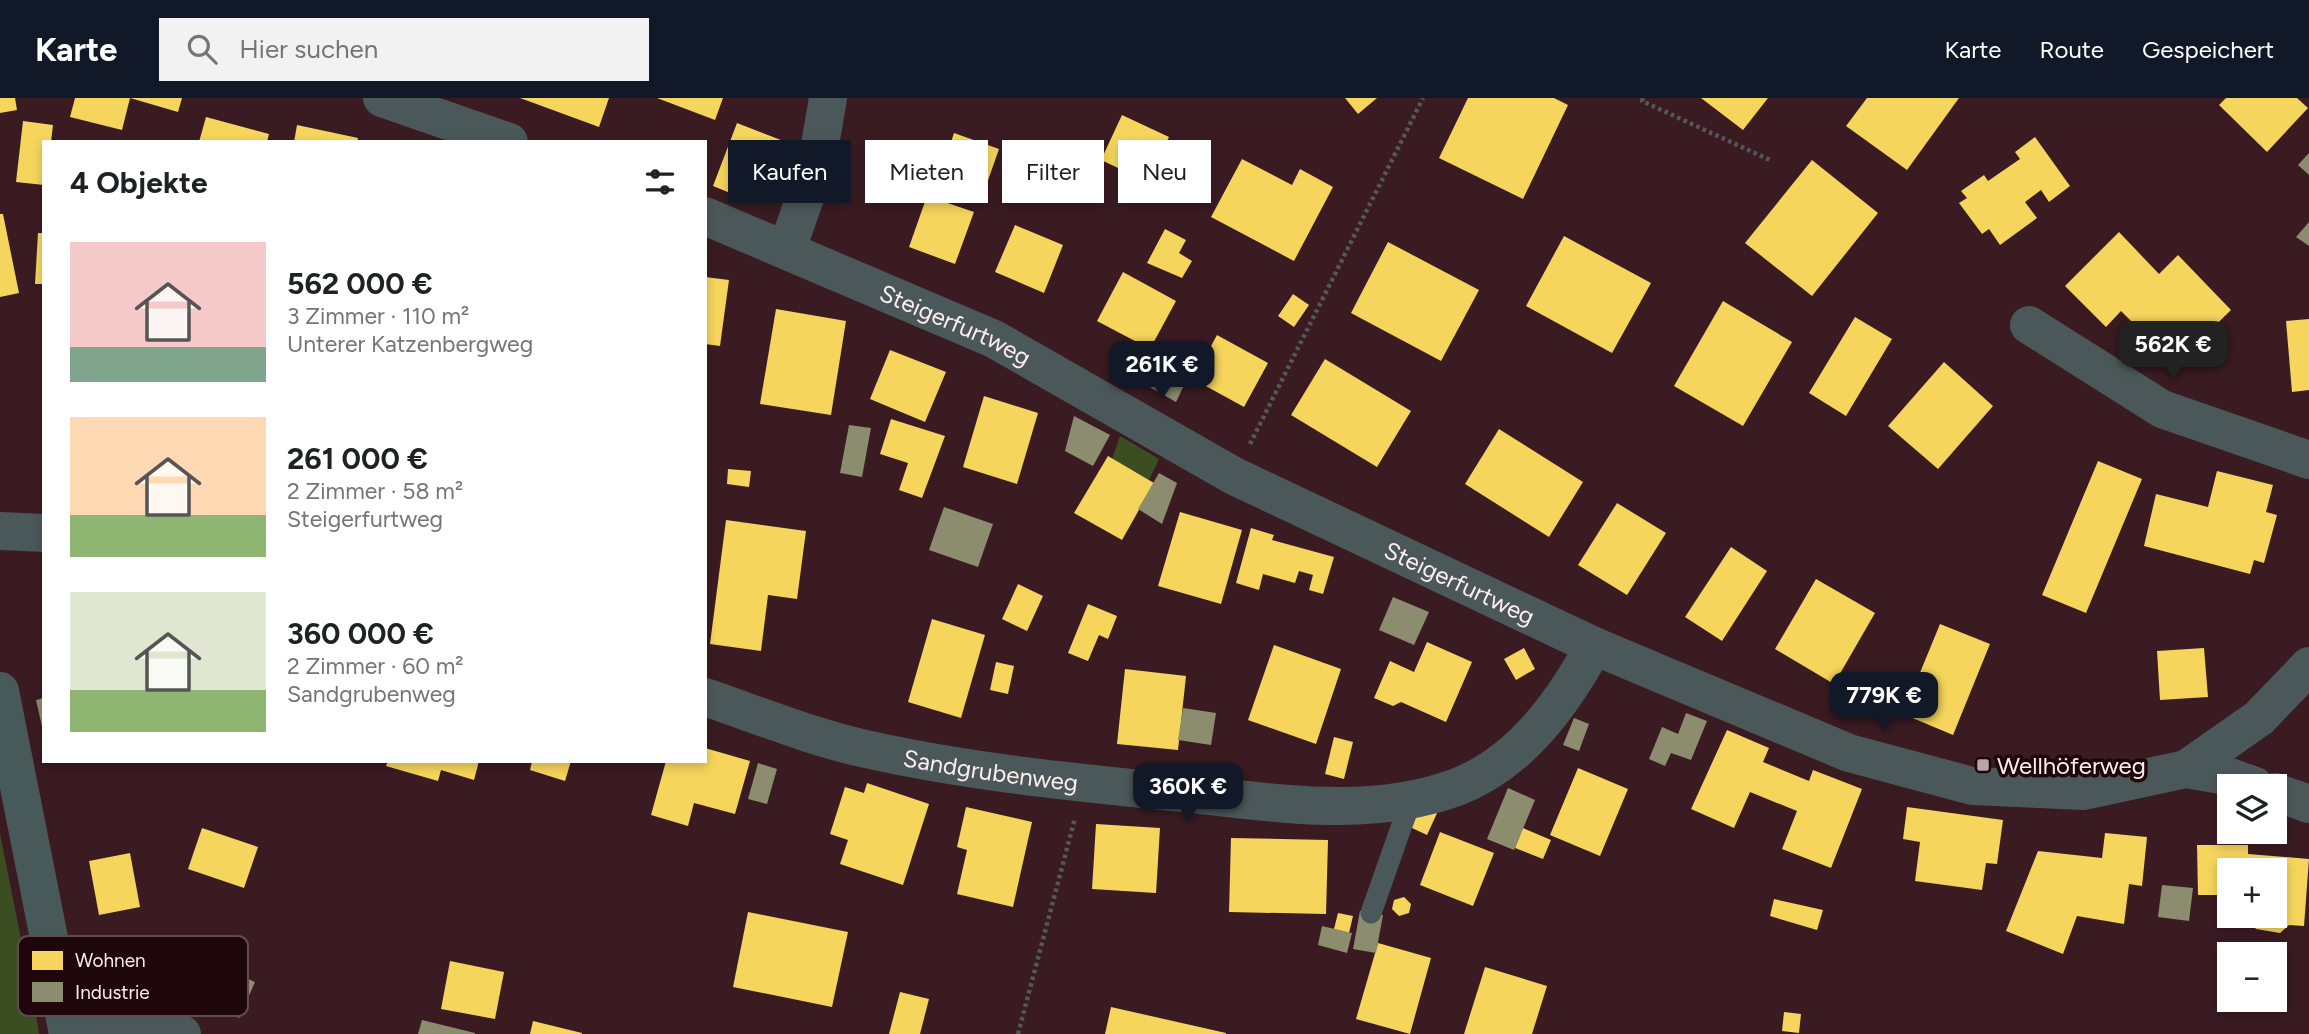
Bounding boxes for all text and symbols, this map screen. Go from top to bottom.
search box [159,18,649,81]
text: Karte [35,30,117,69]
icon: search [183,30,221,68]
text: Hier suchen [239,33,378,65]
text: Karte [1945,35,2001,64]
text: Route [2039,35,2104,64]
text: Gespeichert [2142,35,2274,64]
chip: Kaufen [728,140,851,203]
chip: Mieten [865,140,988,203]
chip: Filter [1002,140,1104,203]
chip: Neu [1118,140,1211,203]
icon: filters [641,163,679,201]
text: 4 Objekte [70,164,208,201]
text: 562 000 € [287,265,433,302]
icon: home [126,270,210,354]
street label: Steigerfurtweg [876,278,1036,372]
text: 3 Zimmer · 110 m² [287,302,469,330]
pin: 562K € [2116,322,2230,381]
text: Unterer Katzenbergweg [287,330,533,358]
text: 562K € [2135,330,2211,358]
pin: 261K € [1105,342,1219,401]
text: 261K € [1125,350,1199,378]
text: 261 000 € [287,440,428,477]
icon: home [126,445,210,529]
text: 2 Zimmer · 58 m² [287,477,463,505]
text: Steigerfurtweg [287,505,443,533]
street label: Steigerfurtweg [1380,535,1540,630]
text: 360 000 € [287,615,434,652]
icon: home [126,620,210,704]
text: 2 Zimmer · 60 m² [287,652,464,680]
pin: 779K € [1827,672,1941,732]
text: Sandgrubenweg [287,680,456,708]
text: 779K € [1846,681,1922,709]
street label: Sandgrubenweg [901,743,1080,797]
place label: Wellhöferweg [1997,751,2146,780]
marker: Wellhöferweg [1975,757,1991,773]
pin: 360K € [1131,764,1245,823]
text: 360K € [1149,772,1227,800]
map controls [2217,774,2287,1012]
button: layers [2217,774,2287,844]
button: + [2217,858,2287,928]
legend [18,936,248,1016]
button: − [2217,942,2287,1012]
text: Wohnen [75,949,146,972]
text: Industrie [75,981,150,1004]

